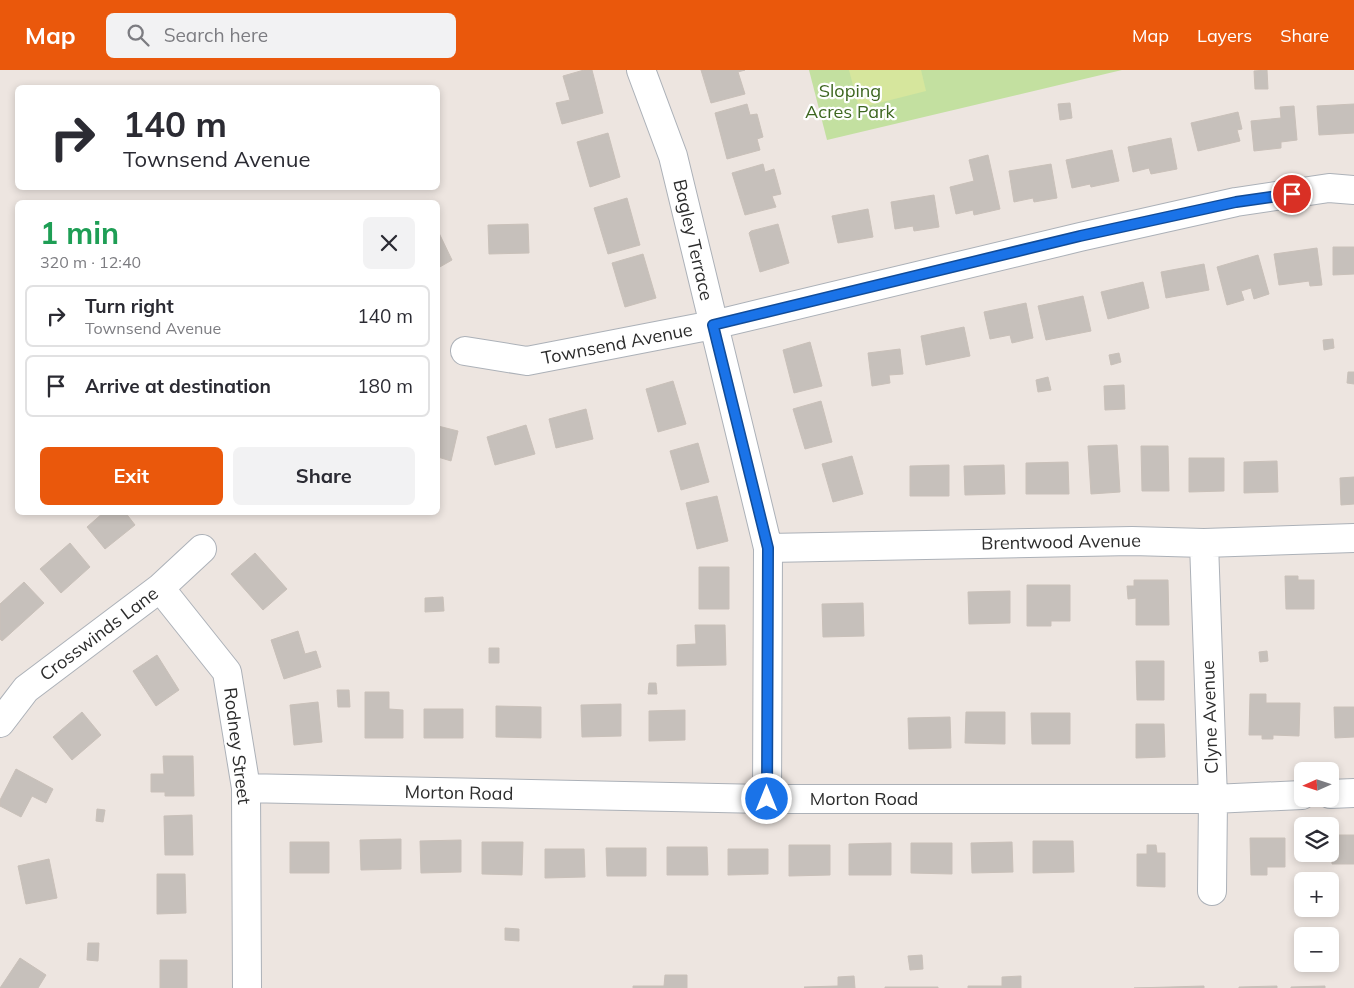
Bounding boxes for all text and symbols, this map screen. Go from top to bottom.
search box [106,13,456,58]
text: Map [25,20,76,50]
icon: search [124,21,152,49]
text: Search here [164,23,268,47]
text: Map [1132,24,1169,47]
text: Layers [1197,24,1252,47]
text: Share [1280,24,1329,47]
park label: Sloping Acres Park [805,79,896,123]
text: 140 m [123,102,227,146]
icon: right [40,105,105,170]
text: Townsend Avenue [123,145,310,173]
pin [1271,173,1313,215]
street label: Bagley Terrace [668,177,719,303]
icon: arrive [1278,180,1306,208]
text: 1 min [40,214,119,252]
button: close [363,217,415,269]
text: 320 m · 12:40 [40,252,141,272]
text: Turn right [85,294,174,318]
icon: right [42,302,70,330]
text: 140 m [357,304,413,328]
text: Townsend Avenue [85,318,221,338]
street label: Townsend Avenue [539,318,694,369]
icon: arrive [42,372,70,400]
text: Arrive at destination [85,374,271,398]
text: 180 m [357,374,413,398]
button: Exit [40,447,223,505]
button: Share [233,447,415,505]
street label: Brentwood Avenue [981,529,1141,554]
street label: Crosswinds Lane [35,582,163,686]
street label: Clyne Avenue [1196,660,1223,774]
street label: Rodney Street [219,686,256,806]
north arrow [1294,762,1339,808]
map controls [1294,762,1339,972]
position arrow [740,772,792,824]
street label: Morton Road [405,780,513,805]
street label: Morton Road [810,787,918,810]
button: layers [1294,817,1339,862]
button: + [1294,872,1339,917]
button: − [1294,927,1339,972]

